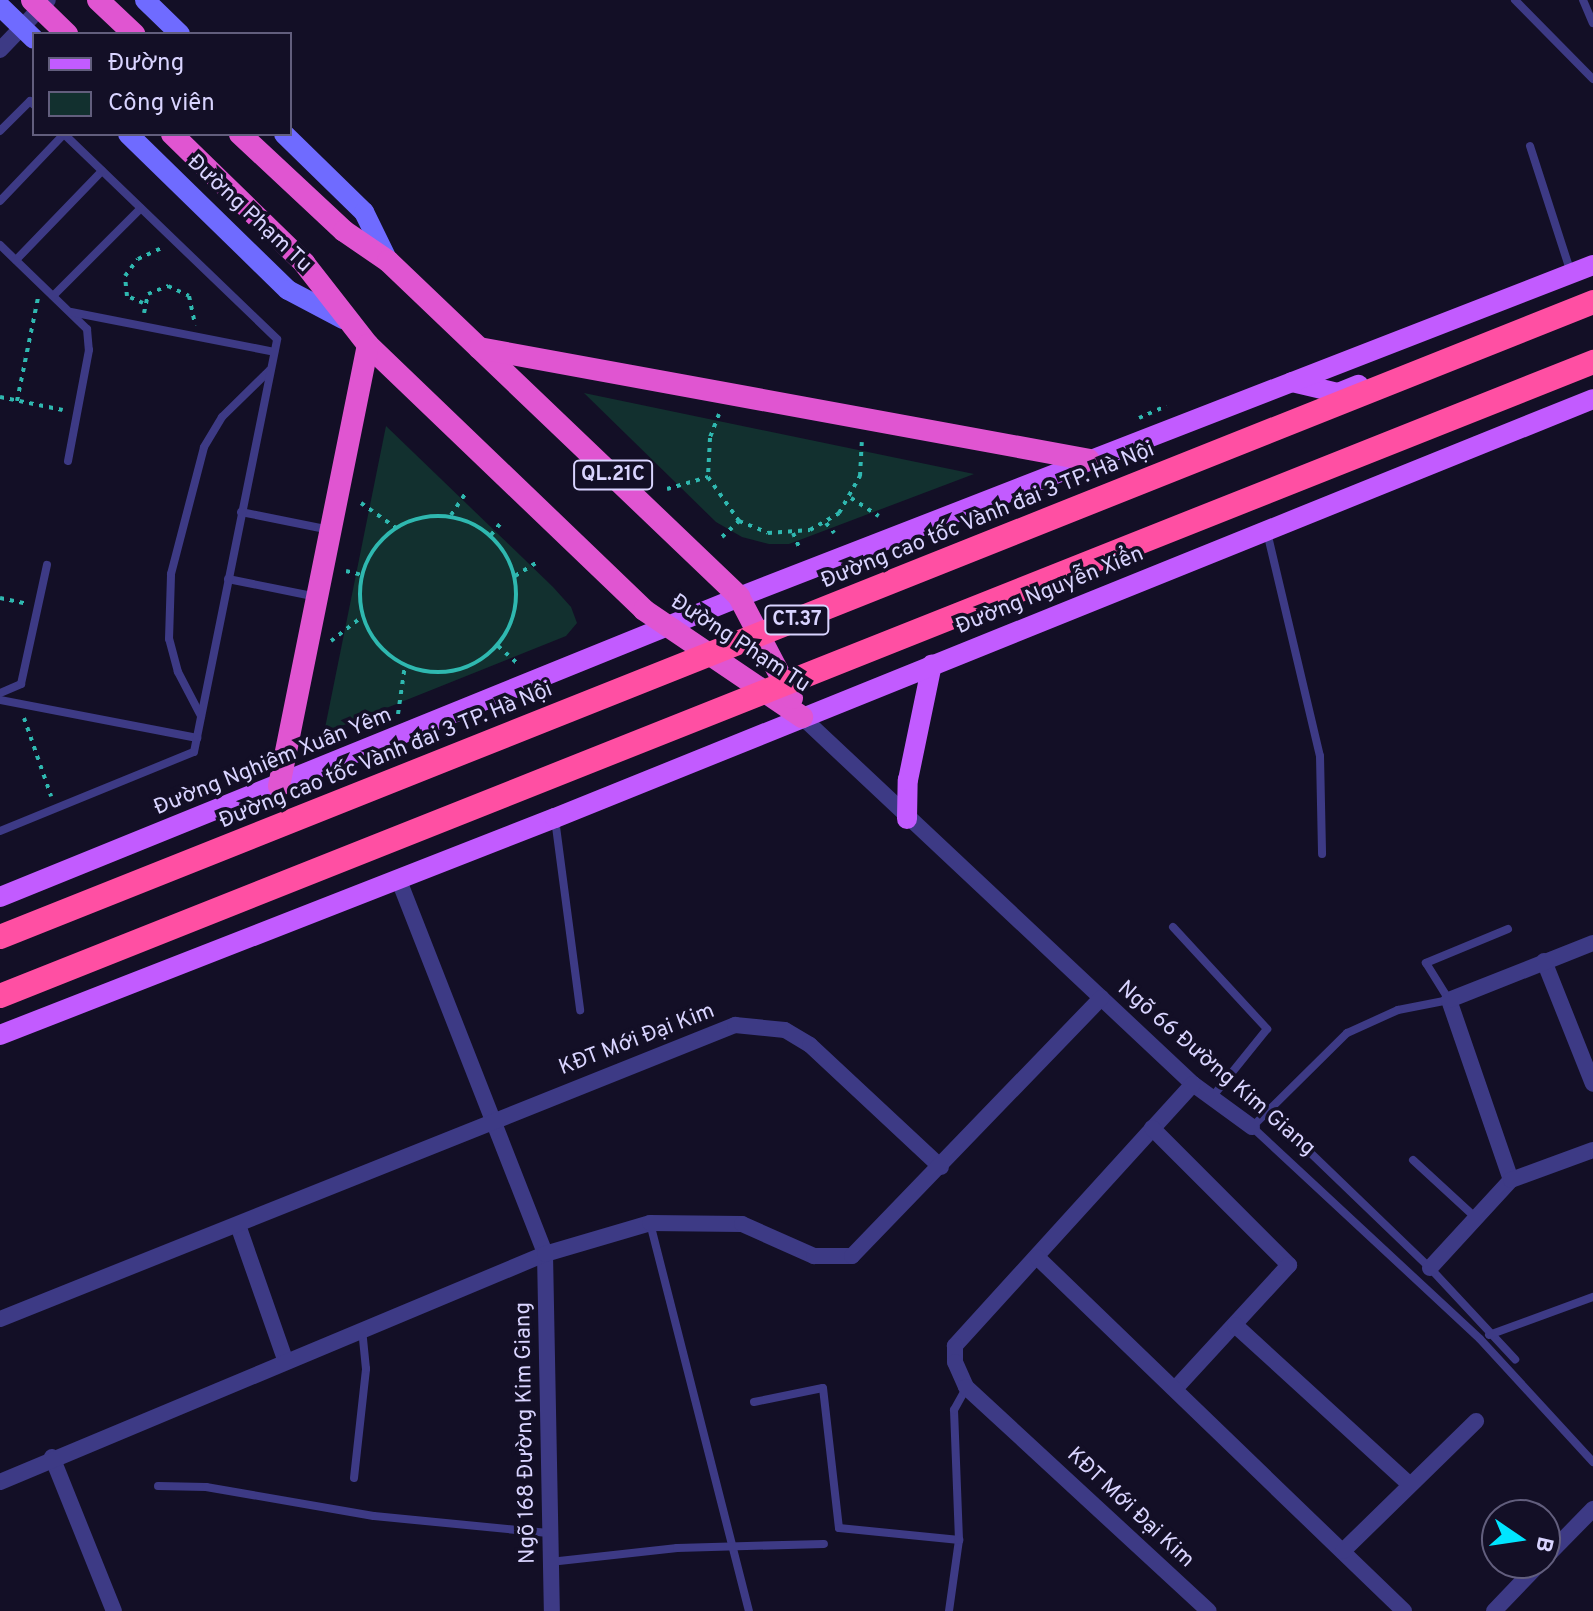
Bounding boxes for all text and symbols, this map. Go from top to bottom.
legend [32,32,292,136]
text: Đường [108,49,184,79]
text: Công viên [108,89,215,119]
street label: Đường Phạm Tu [181,149,317,279]
street label: Đường cao tốc Vành đai 3 TP. Hà Nội [817,437,1159,595]
road number: QL.21C [573,459,653,491]
street label: Đường Nguyễn Xiển [952,541,1148,641]
street label: Đường Phạm Tu [665,589,815,699]
road number: CT.37 [763,604,831,636]
street label: Đường cao tốc Vành đai 3 TP. Hà Nội [215,677,557,835]
street label: Đường Nghiêm Xuân Yêm [150,702,396,822]
street label: Ngõ 66 Đường Kim Giang [1112,976,1320,1162]
street label: KĐT Mới Đại Kim [555,998,719,1082]
street label: Ngõ 168 Đường Kim Giang [511,1302,541,1564]
street label: KĐT Mới Đại Kim [1060,1442,1200,1574]
north arrow [1481,1499,1561,1579]
text: B [1528,1534,1558,1554]

